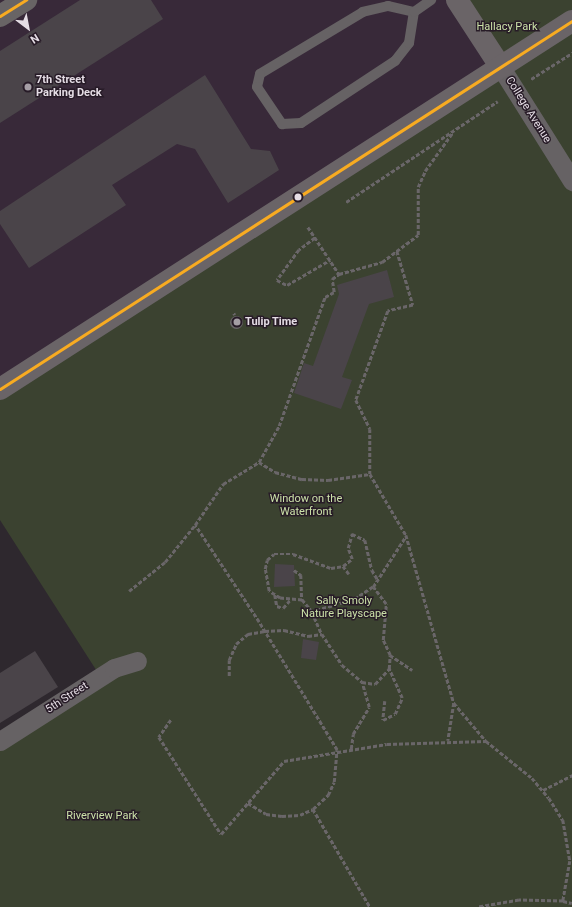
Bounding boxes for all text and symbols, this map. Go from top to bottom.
north arrow [8,8,48,48]
park label: Hallacy Park [476,20,538,34]
text: N [28,31,41,46]
place label: 7th Street Parking Deck [36,74,102,100]
street label: College Avenue [502,75,554,145]
marker: 7th Street Parking Deck [23,82,33,92]
unlabelled marker [293,192,303,202]
place label: Tulip Time [245,315,298,329]
marker: Tulip Time [232,317,242,327]
park label: Window on the Waterfront [270,493,342,519]
park label: Sally Smoly Nature Playscape [301,595,387,621]
street label: 5th Street [43,680,91,716]
park label: Riverview Park [66,809,138,823]

